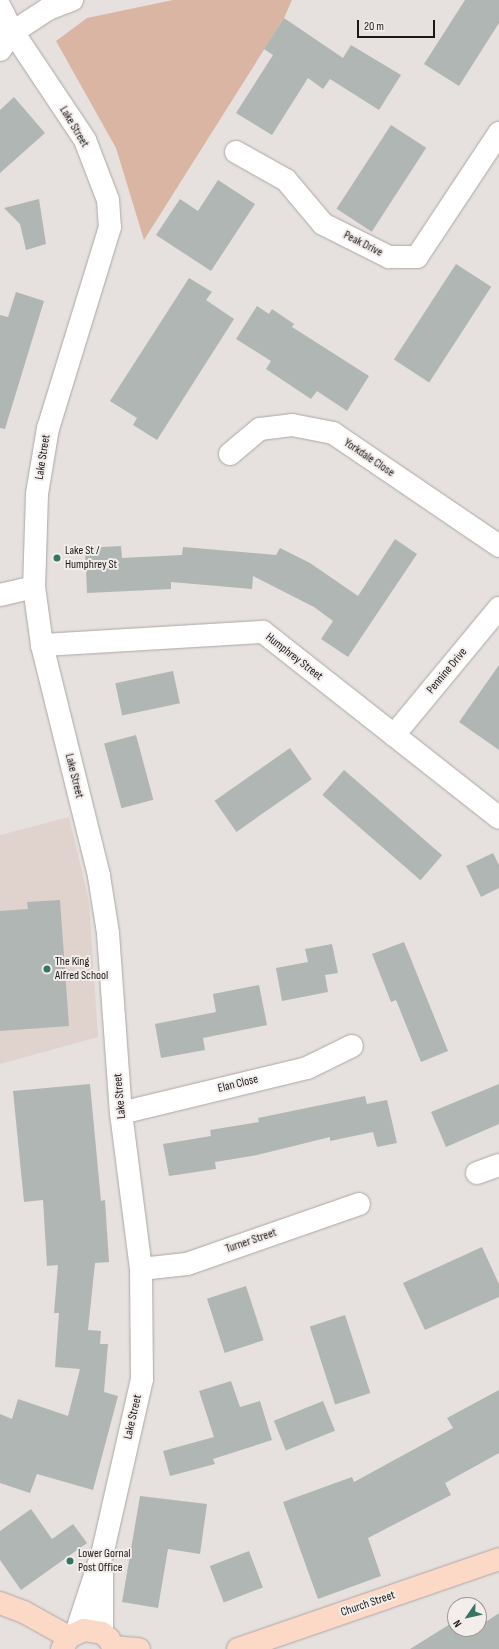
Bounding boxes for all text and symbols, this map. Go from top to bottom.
scale bar [359,12,437,38]
text: 20 m [364,19,384,34]
street label: Lake Street [56,104,92,150]
street label: Peak Drive [341,228,385,260]
street label: Lake Street [32,433,54,481]
street label: Yorkdale Close [341,436,397,480]
place label: Lake St / Humphrey St [65,544,117,572]
marker: Lake St / Humphrey St [52,553,62,563]
street label: Humphrey Street [262,630,326,684]
street label: Pennine Drive [424,645,470,697]
street label: Lake Street [62,752,86,800]
place label: The King Alfred School [55,955,108,983]
marker: The King Alfred School [42,964,52,974]
street label: Elan Close [216,1072,260,1096]
street label: Lake Street [111,1073,129,1119]
street label: Turner Street [224,1226,278,1256]
street label: Lake Street [121,1393,145,1441]
place label: Lower Gornal Post Office [78,1547,131,1575]
marker: Lower Gornal Post Office [65,1556,75,1566]
street label: Church Street [339,1588,397,1620]
north arrow [447,1597,487,1637]
text: N [450,1617,464,1630]

